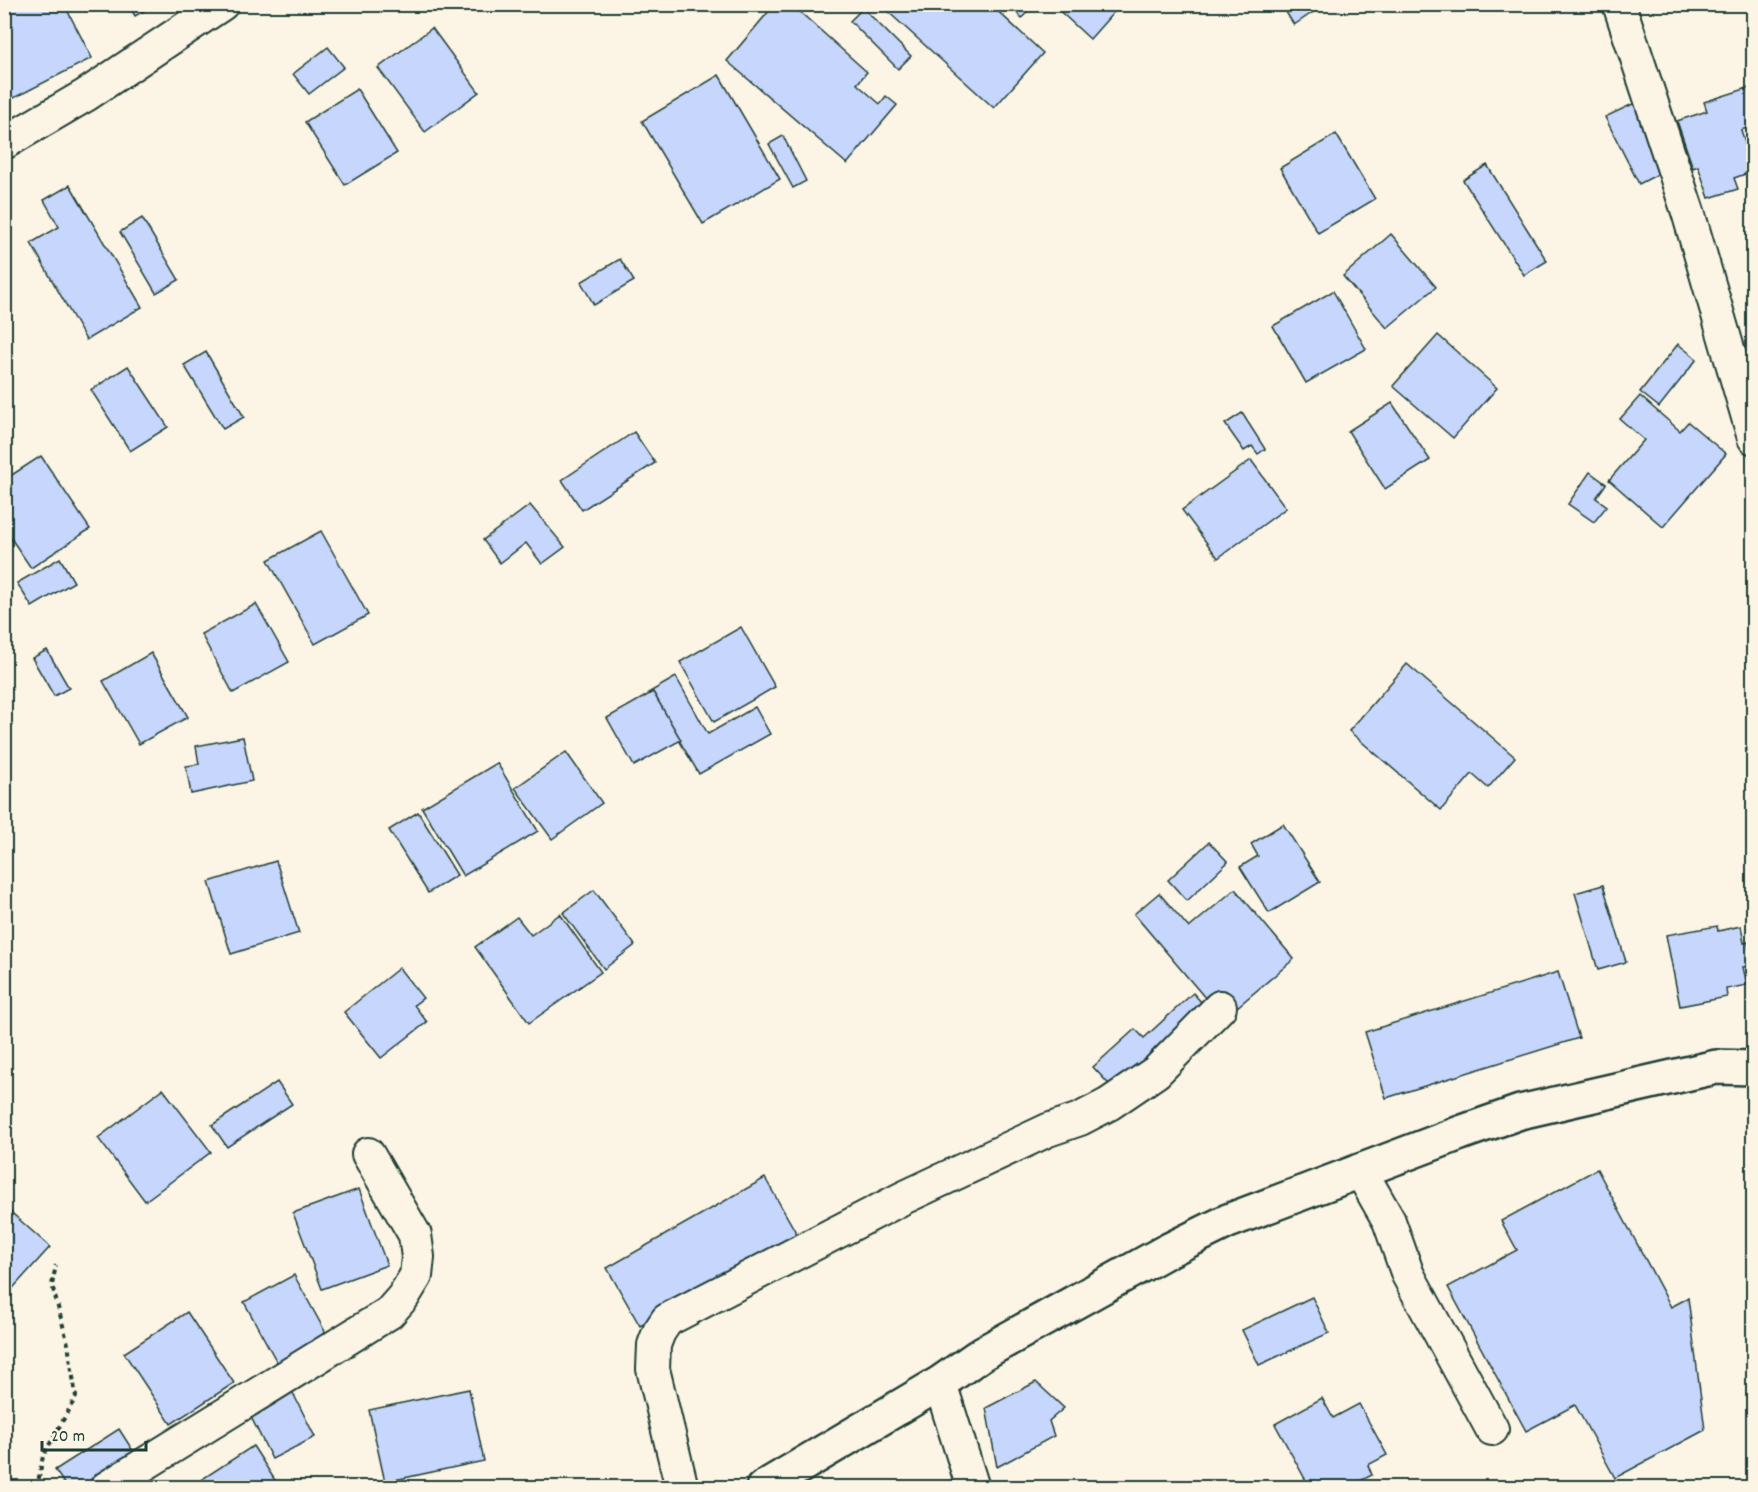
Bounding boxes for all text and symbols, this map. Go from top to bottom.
scale bar [42,1414,146,1452]
text: 20 m [51,1425,85,1450]

